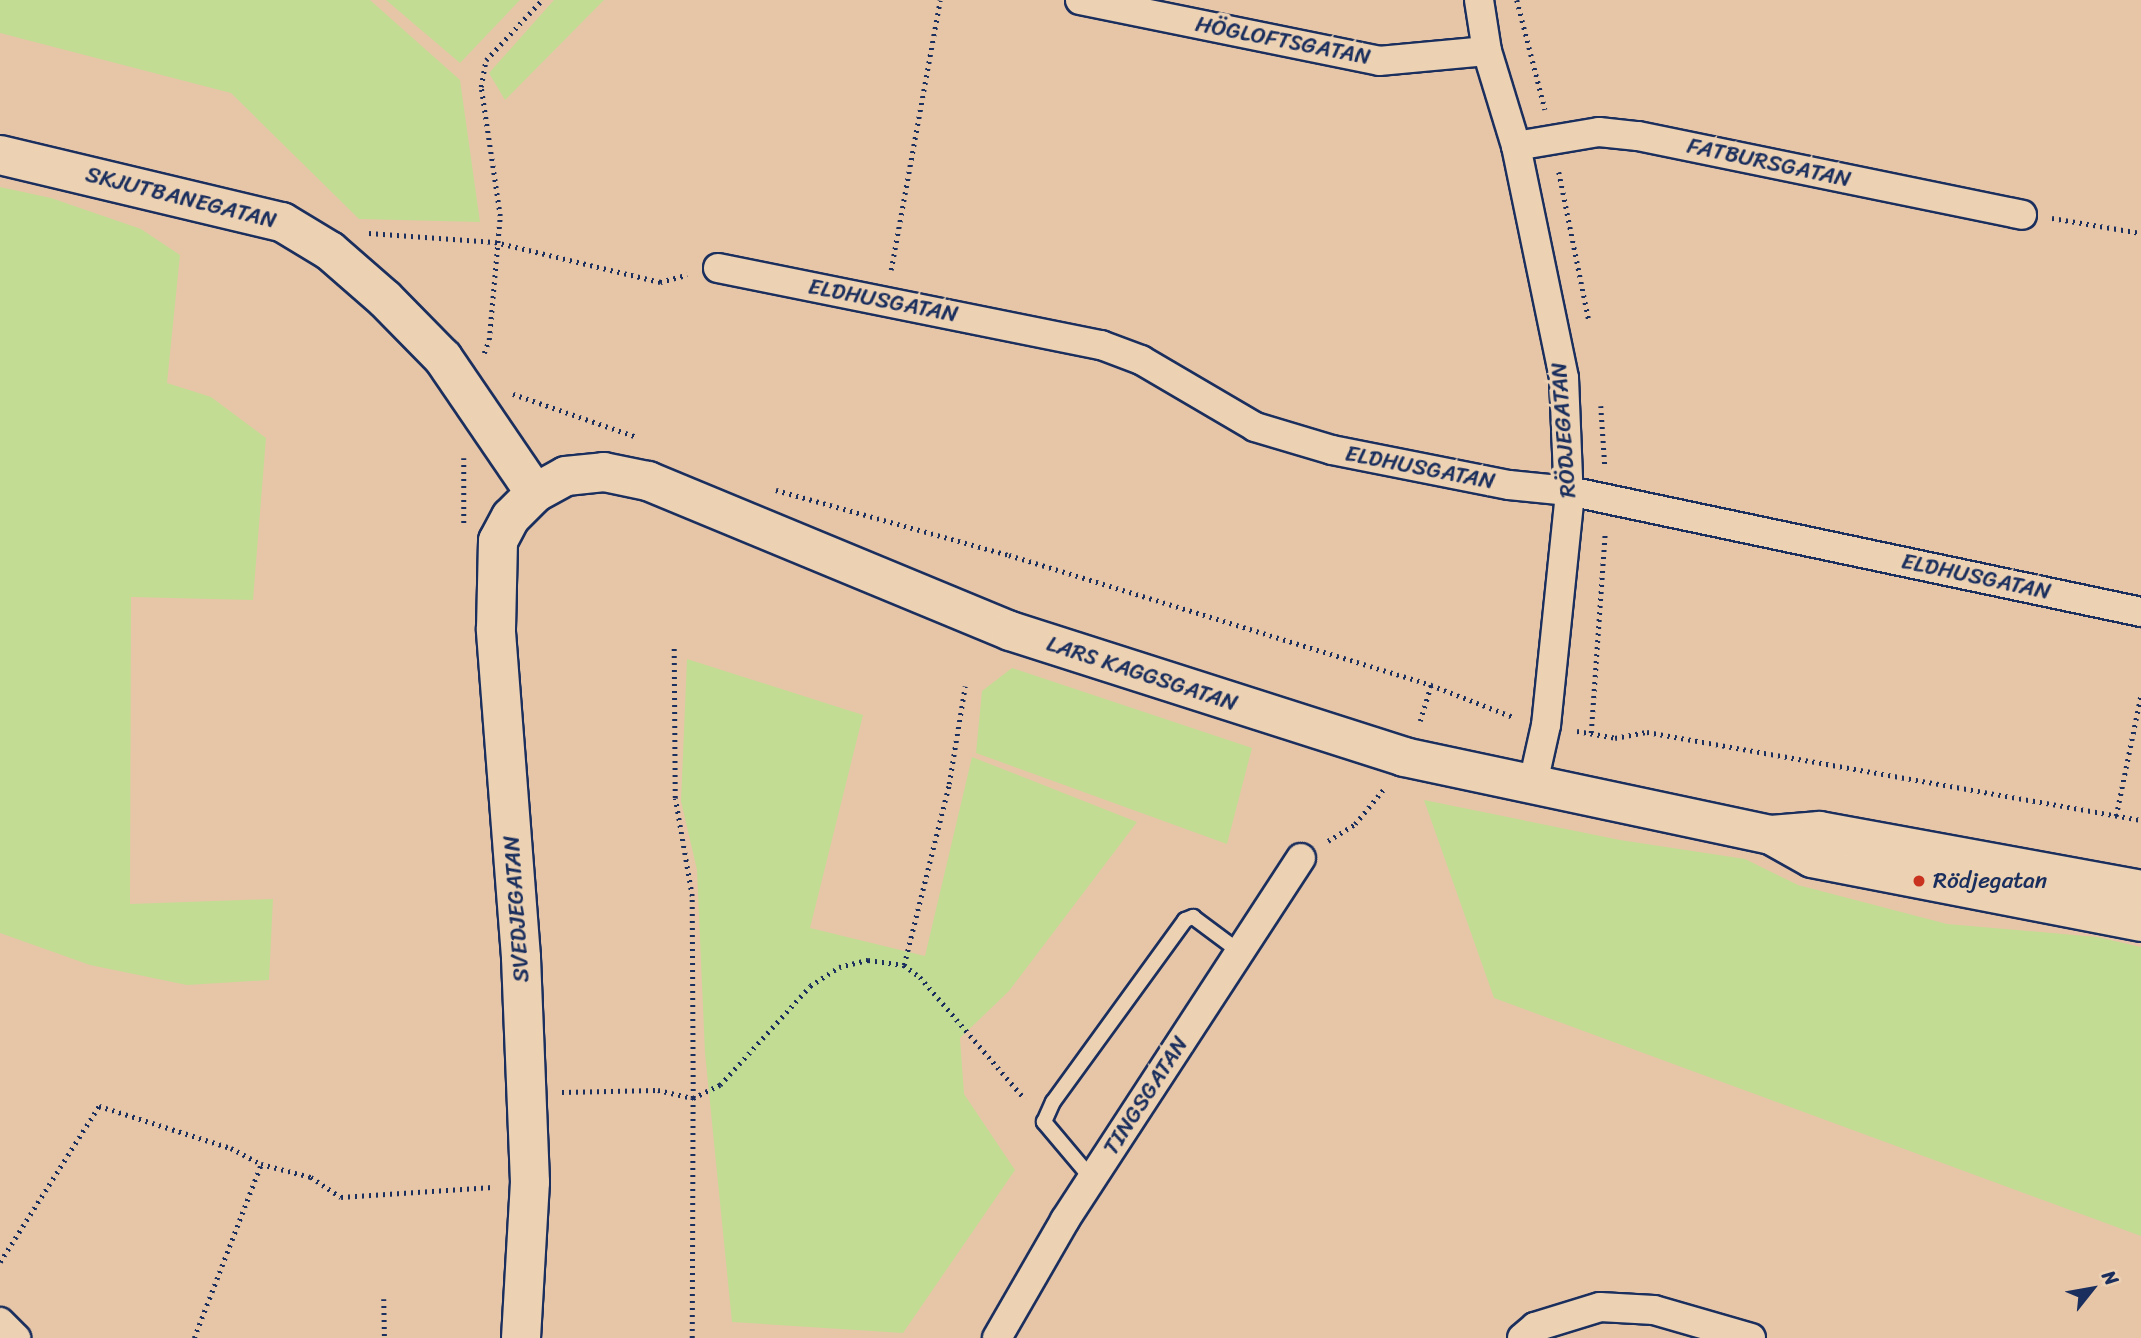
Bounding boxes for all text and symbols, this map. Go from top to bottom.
street label: HÖGLOFTSGATAN [1193,10,1373,72]
street label: FATBURSGATAN [1685,132,1853,194]
street label: SKJUTBANEGATAN [83,161,279,235]
street label: ELDHUSGATAN [806,273,960,329]
street label: RÖDJEGATAN [1545,361,1583,499]
street label: ELDHUSGATAN [1343,440,1497,496]
street label: ELDHUSGATAN [1899,548,2053,606]
street label: LARS KAGGSGATAN [1043,630,1241,718]
street label: SVEDJEGATAN [498,835,536,983]
place label: Rödjegatan [1933,867,2047,895]
marker: Rödjegatan [1911,873,1927,889]
street label: TINGSGATAN [1097,1032,1195,1160]
north arrow [2057,1254,2127,1324]
text: N [2093,1264,2128,1292]

